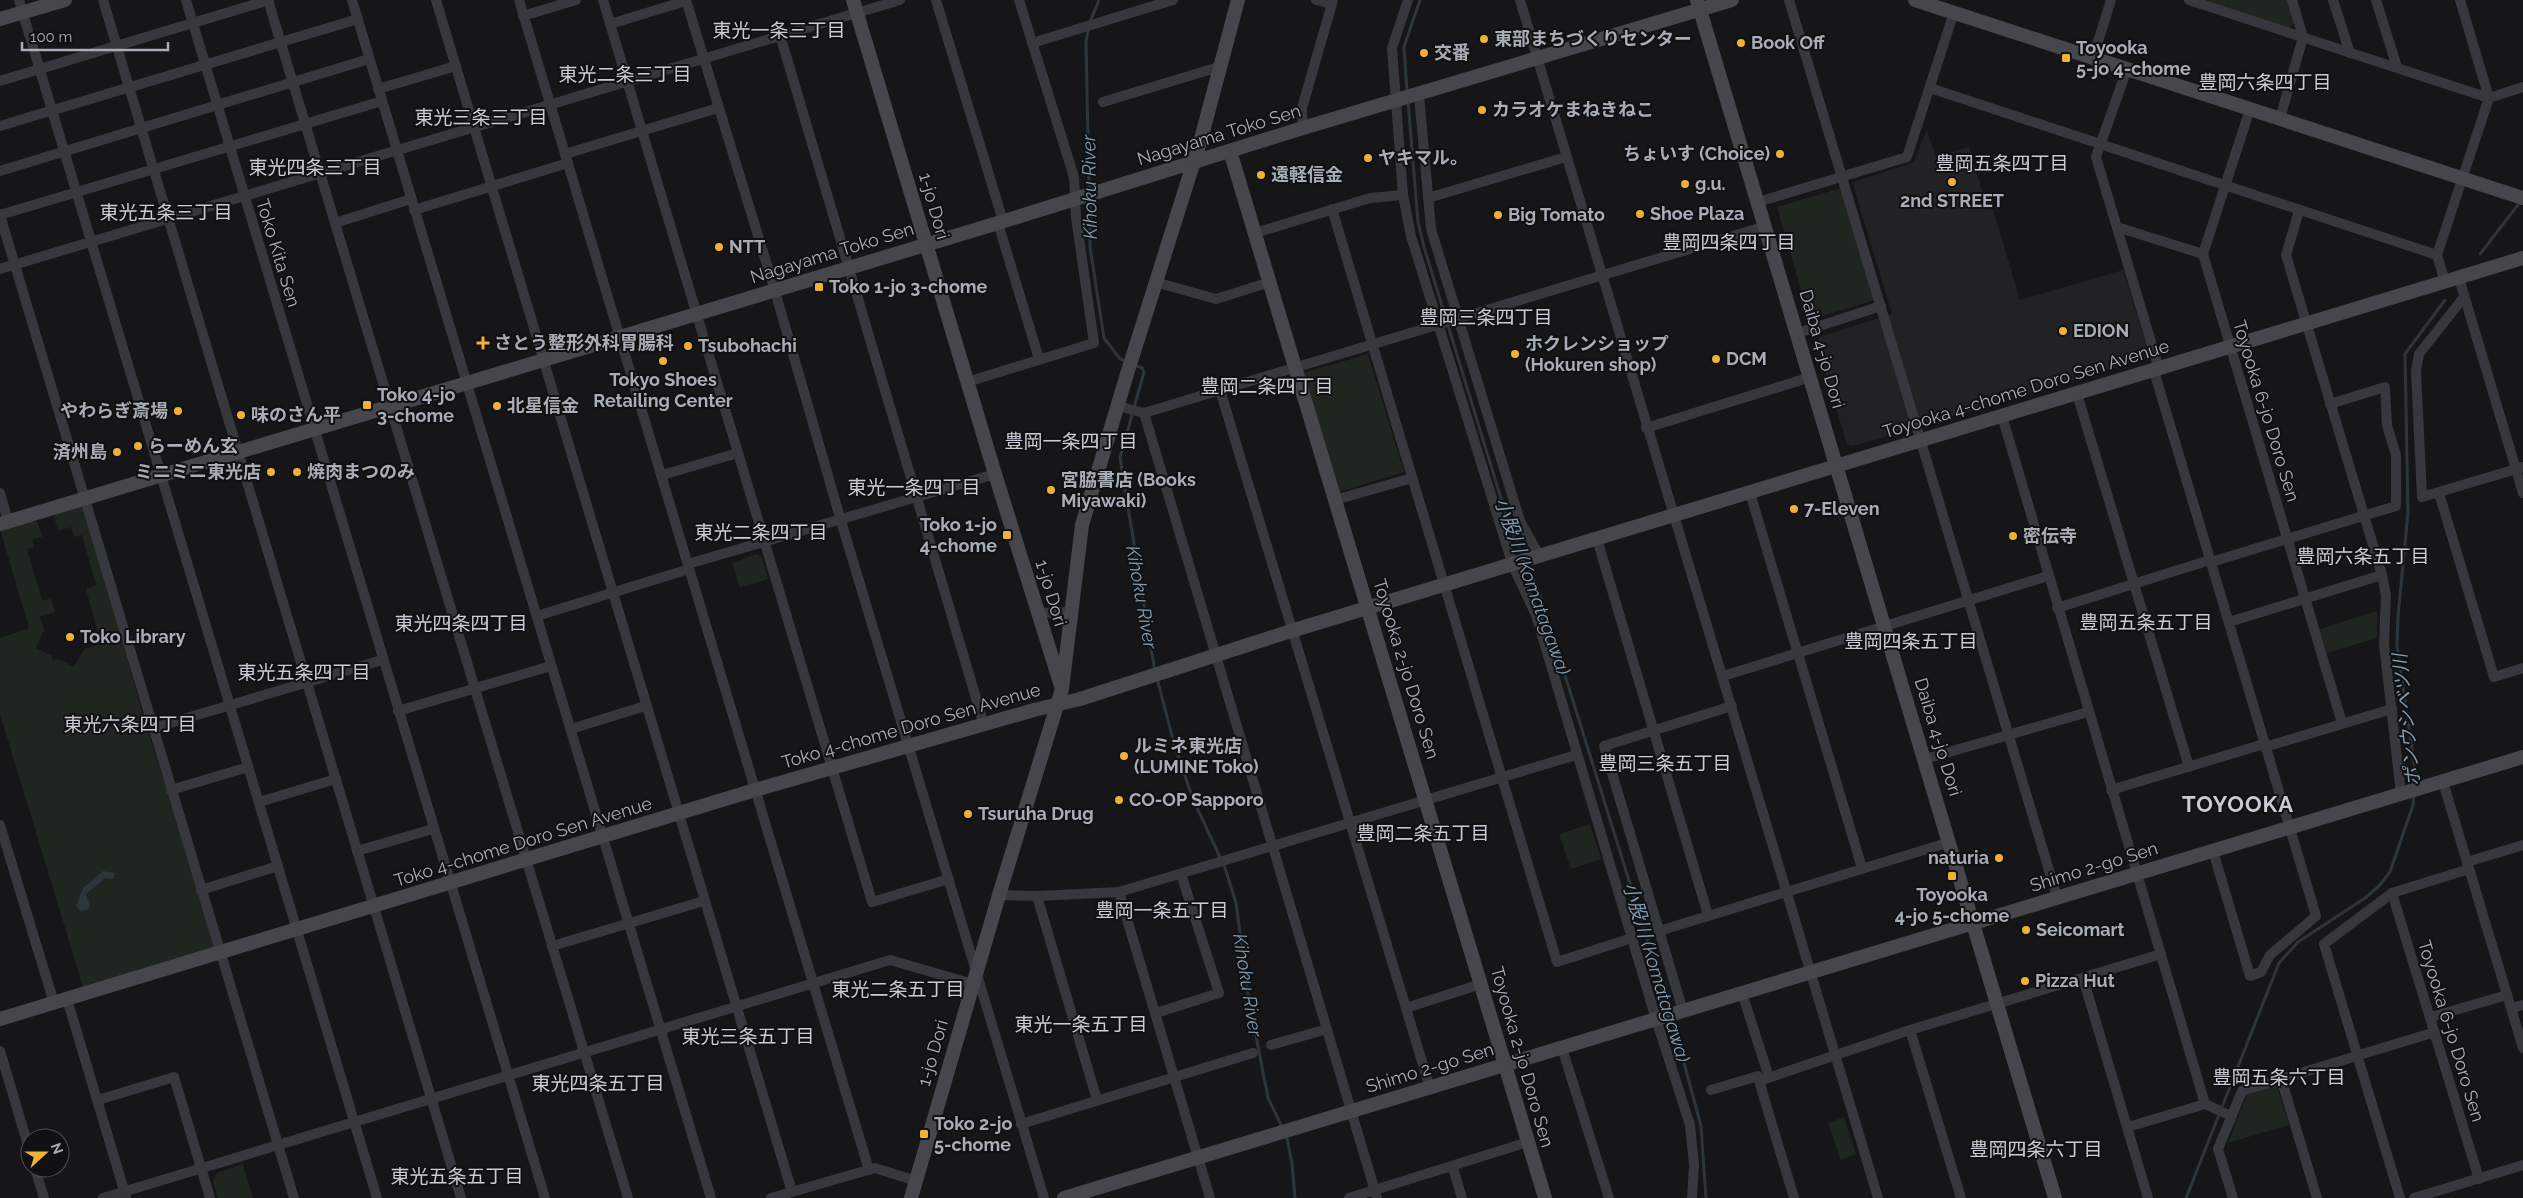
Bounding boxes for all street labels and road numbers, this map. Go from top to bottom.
street label: Nagayama Toko Sen [1134,100,1303,169]
street label: 1-jo Dori [915,170,954,242]
street label: Toko Kita Sen [252,196,305,309]
street label: Nagayama Toko Sen [747,218,916,287]
street label: Daiba 4-jo Dori [1795,287,1849,411]
street label: Toyooka 6-jo Doro Sen [2229,318,2304,504]
street label: Toyooka 4-chome Doro Sen Avenue [1880,335,2172,442]
street label: 1-jo Dori [1031,557,1072,629]
street label: Toyooka 2-jo Doro Sen [1369,576,1444,761]
street label: Daiba 4-jo Dori [1911,675,1966,799]
street label: Toko 4-chome Doro Sen Avenue [779,678,1043,773]
street label: Toko 4-chome Doro Sen Avenue [392,792,655,891]
street label: Shimo 2-go Sen [2027,837,2160,896]
street label: Toyooka 6-jo Doro Sen [2414,938,2489,1124]
street label: Toyooka 2-jo Doro Sen [1487,964,1558,1150]
street label: 1-jo Dori [913,1017,952,1089]
street label: Shimo 2-go Sen [1363,1038,1496,1097]

